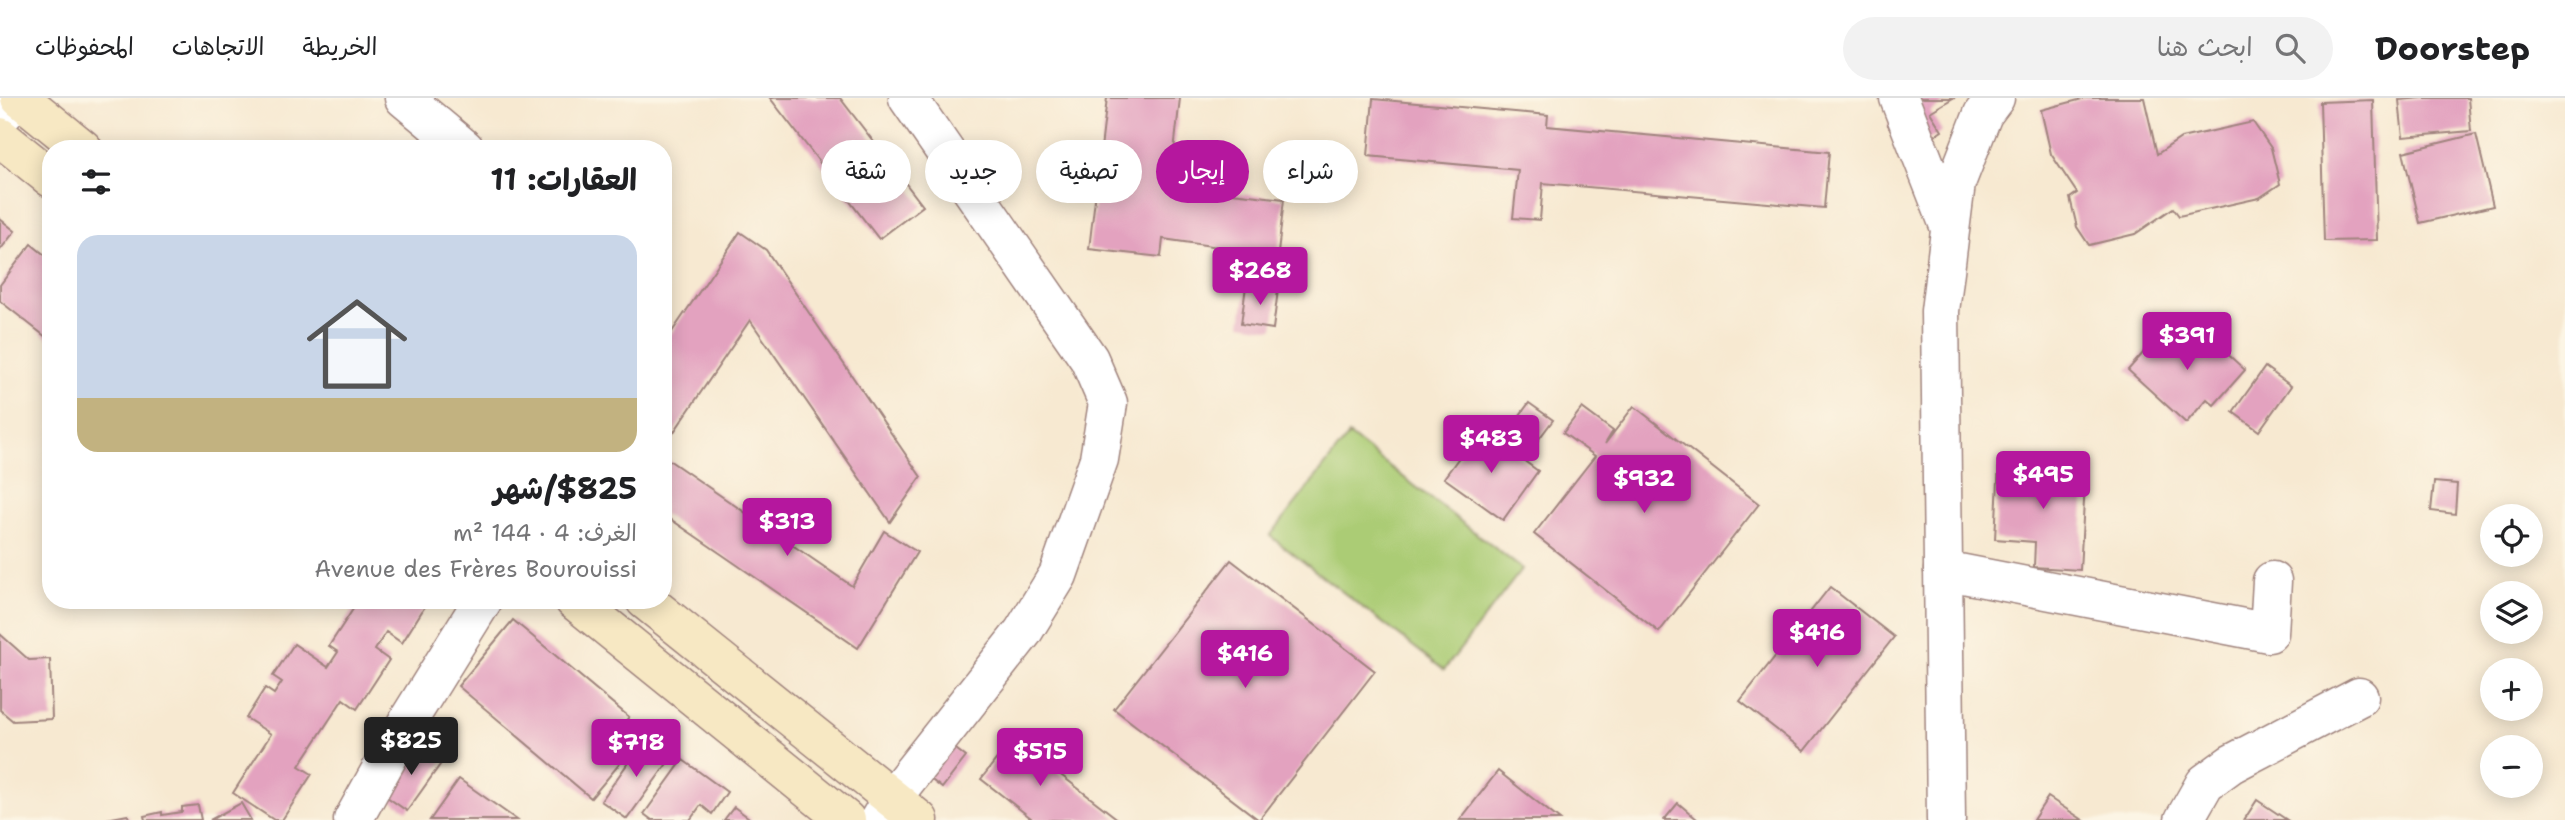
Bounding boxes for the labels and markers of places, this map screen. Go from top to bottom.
pin: $268 [1219,248,1301,307]
pin: $391 [2146,313,2228,372]
pin: $483 [1450,416,1532,475]
pin: $495 [2002,452,2084,511]
pin: $932 [1603,456,1685,515]
pin: $313 [746,498,828,558]
pin: $416 [1776,610,1858,669]
pin: $416 [1204,630,1286,690]
pin: $825 [370,718,452,777]
pin: $718 [595,720,677,779]
pin: $515 [999,728,1081,788]

